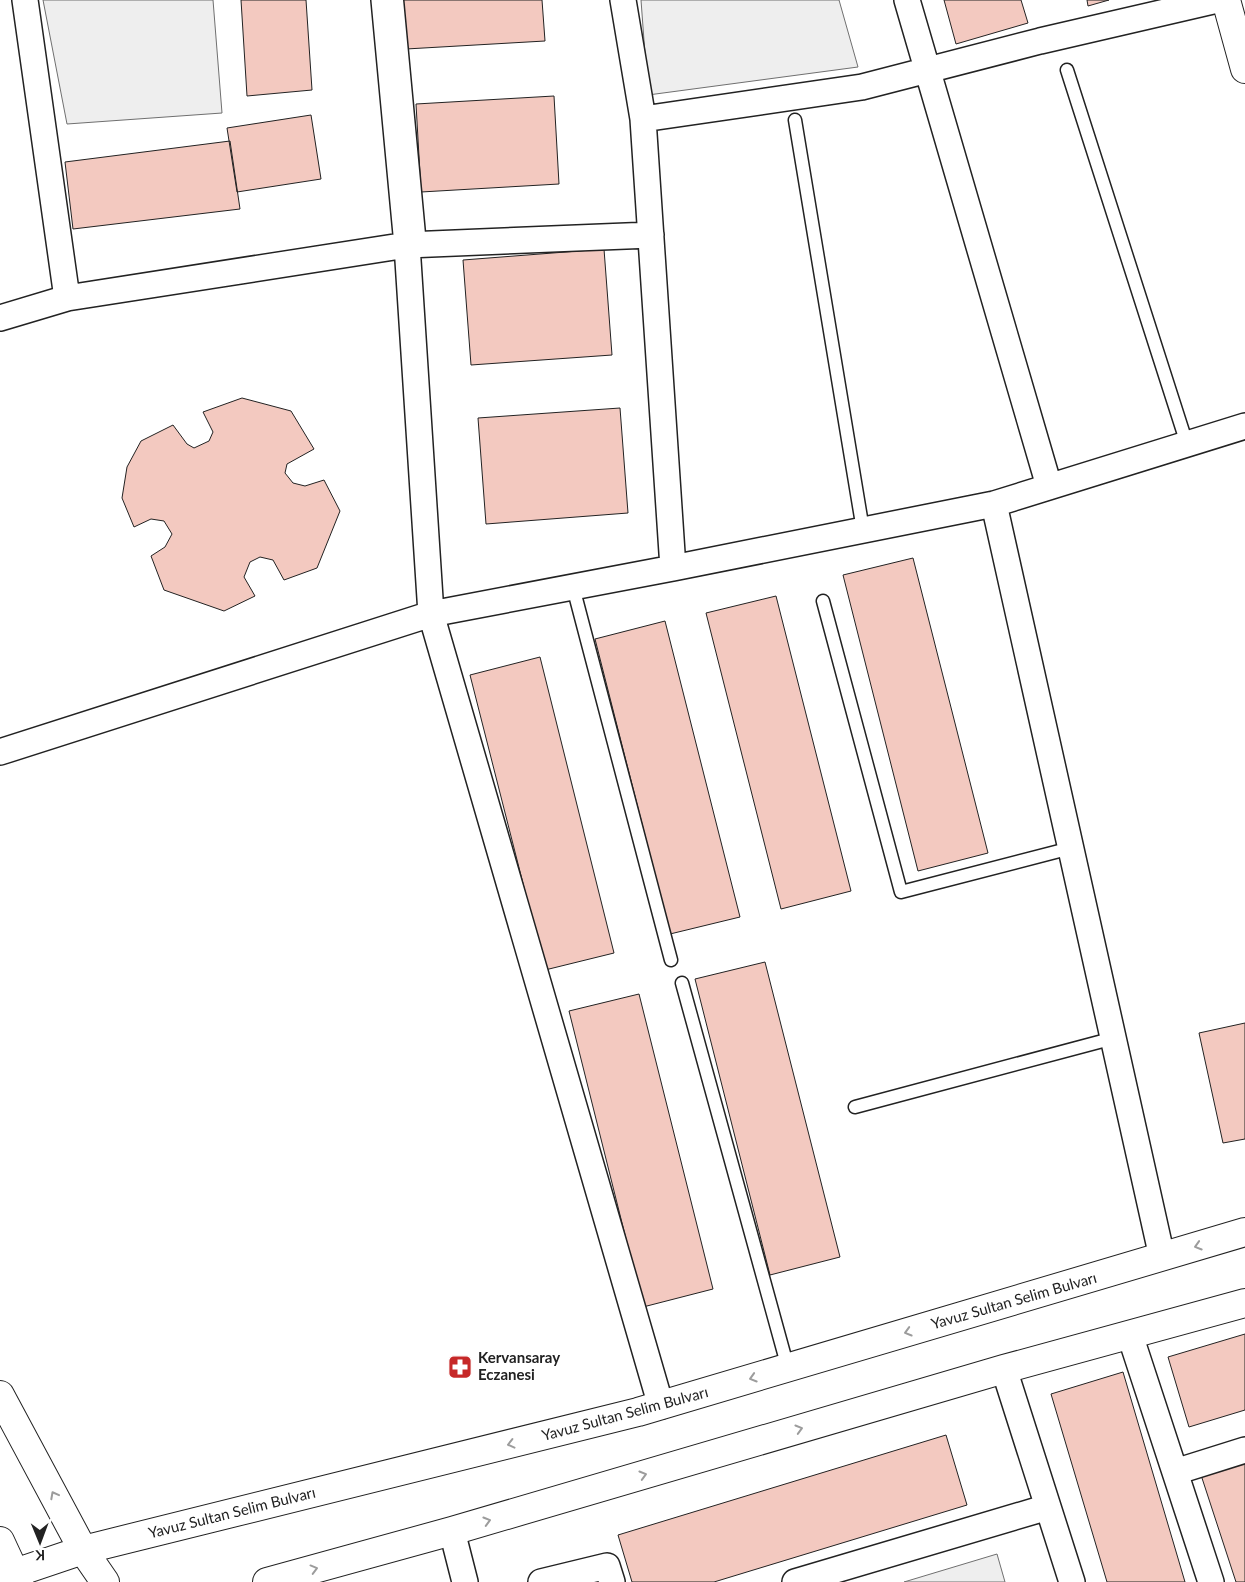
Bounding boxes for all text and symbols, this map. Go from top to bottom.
one-way arrow [1195,1241,1203,1251]
street label: Yavuz Sultan Selim Bulvarı [929,1268,1099,1332]
one-way arrow [905,1327,913,1337]
place label: Kervansaray Eczanesi [478,1348,560,1383]
pharmacy icon: Kervansaray Eczanesi [447,1354,473,1380]
one-way arrow [749,1373,757,1383]
street label: Yavuz Sultan Selim Bulvarı [540,1382,710,1444]
one-way arrow [794,1425,803,1435]
one-way arrow [507,1438,516,1449]
one-way arrow [639,1471,647,1481]
street label: Yavuz Sultan Selim Bulvarı [146,1483,317,1542]
one-way arrow [50,1491,60,1500]
one-way arrow [483,1516,492,1527]
north arrow [15,1517,65,1567]
text: K [35,1547,45,1564]
one-way arrow [309,1564,318,1575]

